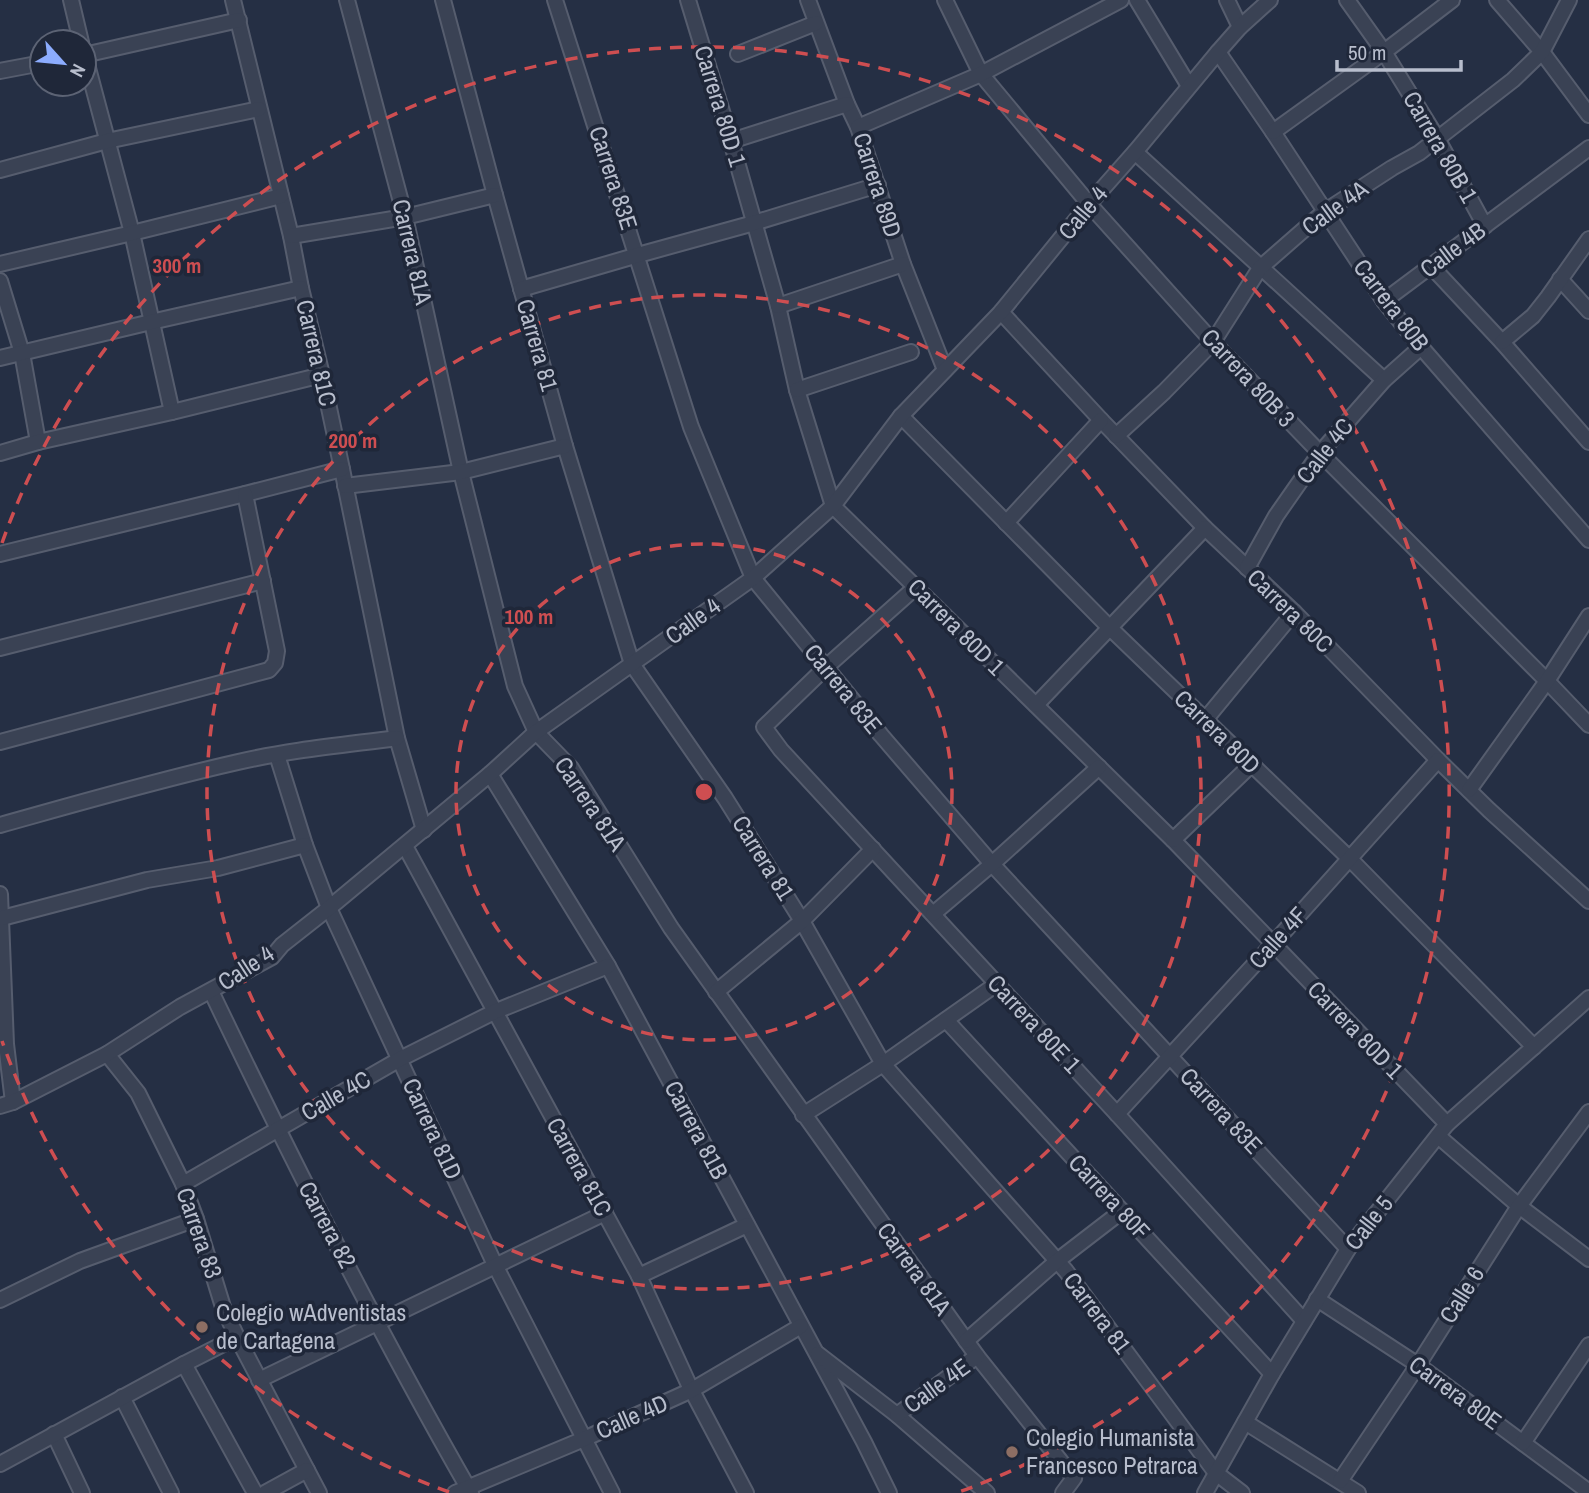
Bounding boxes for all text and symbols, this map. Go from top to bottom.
north arrow [28,28,98,98]
scale bar [1337,28,1461,72]
text: 50 m [1348,38,1386,67]
street label: Carrera 80D 1 [687,41,754,170]
text: N [64,60,92,82]
street label: Carrera 80B 1 [1396,85,1486,208]
street label: Carrera 83E [582,122,646,234]
street label: Carrera 89D [846,128,910,241]
street label: Calle 4A [1295,172,1375,242]
street label: Calle 4 [1050,179,1114,246]
street label: Carrera 81A [385,196,441,308]
street label: Calle 4B [1413,214,1492,284]
text: 300 m [153,251,201,280]
street label: Carrera 80B [1347,252,1437,357]
street label: Carrera 81 [510,295,566,394]
street label: Carrera 81C [289,296,345,409]
street label: Carrera 80B 3 [1195,321,1303,433]
street label: Calle 4C [1288,411,1360,490]
text: 200 m [329,426,377,455]
street label: Carrera 80C [1241,561,1341,659]
street label: Carrera 80D 1 [901,571,1012,682]
street label: Calle 4 [658,589,727,651]
text: 100 m [505,602,553,631]
street label: Carrera 83E [798,637,890,740]
street label: Carrera 80D [1168,682,1268,780]
street label: Carrera 81A [548,750,635,858]
centre of rings [692,780,716,804]
street label: Carrera 81 [725,809,802,906]
street label: Calle 4F [1241,899,1314,975]
street label: Calle 4 [211,937,280,997]
street label: Carrera 80E 1 [981,967,1089,1079]
street label: Carrera 80D 1 [1301,973,1411,1085]
street label: Carrera 83E [1173,1060,1270,1160]
street label: Calle 4C [295,1062,376,1128]
street label: Carrera 81D [396,1073,470,1184]
street label: Carrera 81B [658,1075,736,1184]
street label: Carrera 81C [540,1111,620,1222]
street label: Carrera 80F [1062,1147,1158,1246]
street label: Carrera 82 [292,1175,364,1274]
street label: Carrera 83 [170,1183,230,1282]
street label: Calle 5 [1337,1188,1400,1256]
street label: Carrera 81A [870,1216,960,1322]
street label: Calle 6 [1431,1260,1491,1329]
street label: Carrera 81 [1057,1265,1139,1360]
place label: Colegio wAdventistas de Cartagena [216,1296,406,1356]
marker: Colegio wAdventistas de Cartagena [194,1319,210,1335]
street label: Carrera 80E [1403,1348,1508,1437]
street label: Calle 4E [897,1350,976,1420]
street label: Calle 4D [591,1386,673,1446]
place label: Colegio Humanista Francesco Petrarca [1026,1421,1198,1481]
marker: Colegio Humanista Francesco Petrarca [1004,1444,1020,1460]

